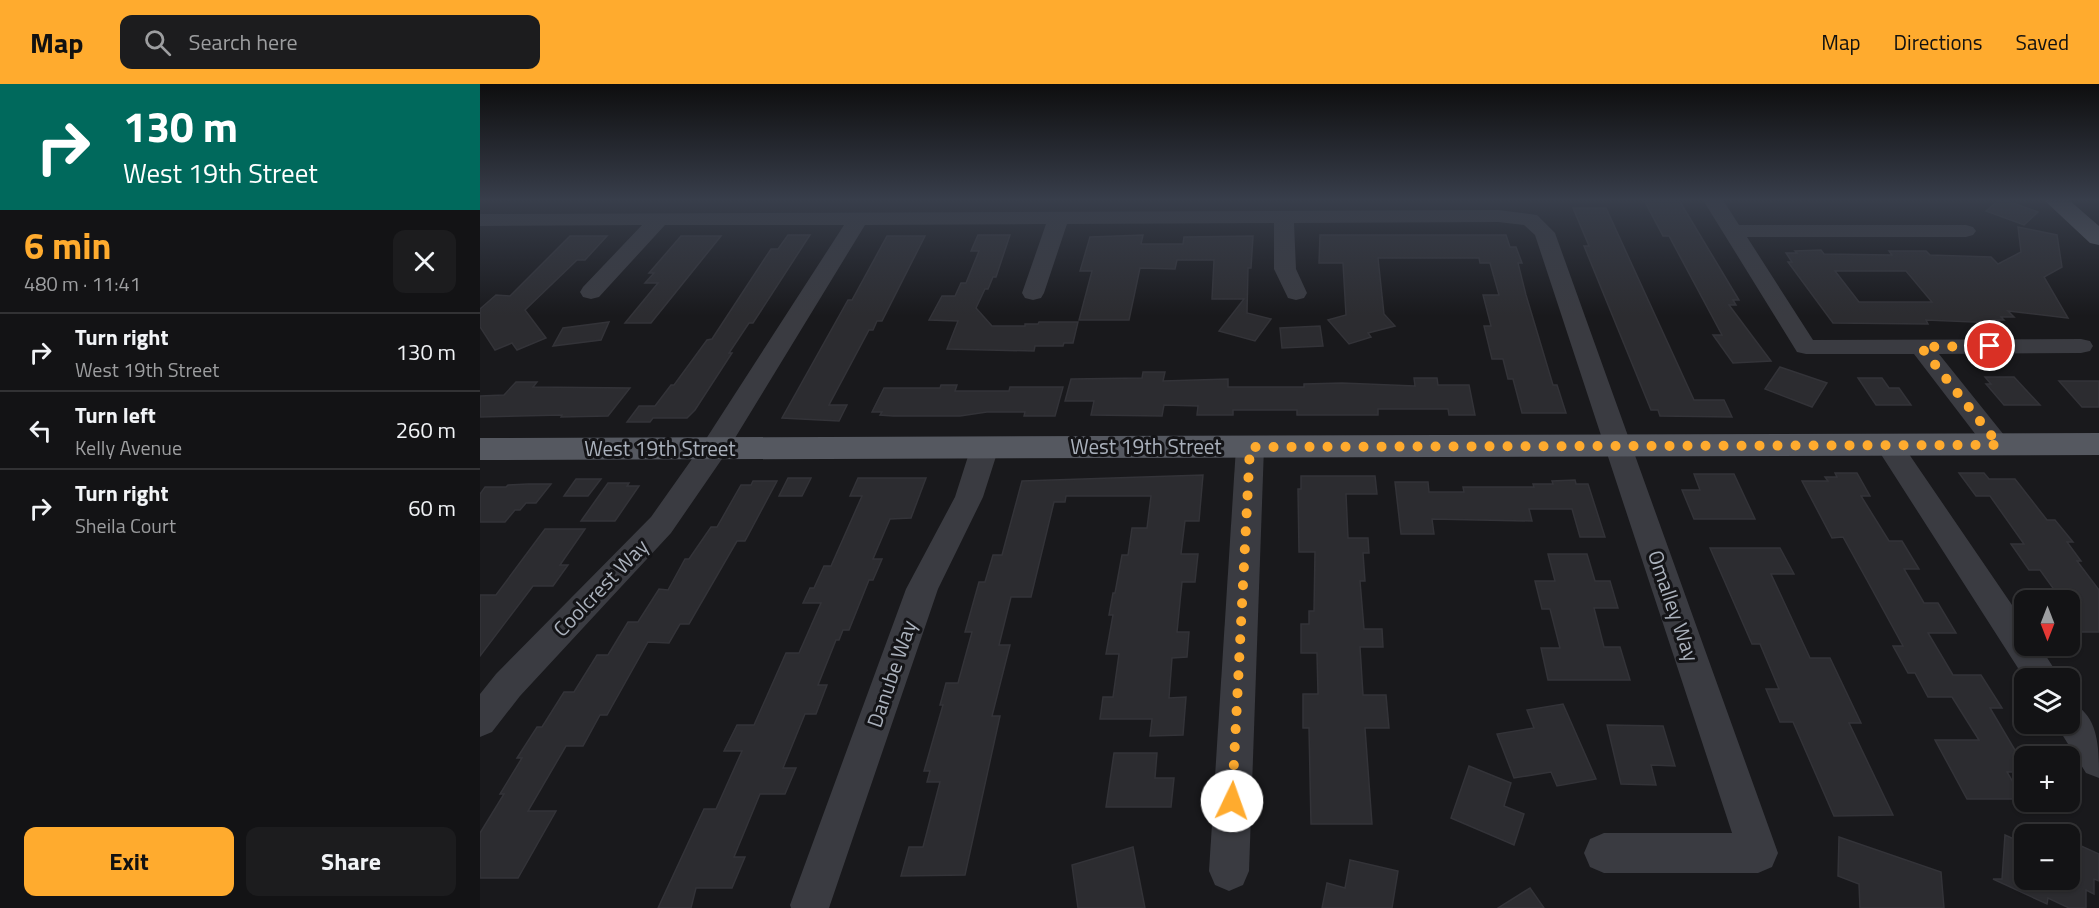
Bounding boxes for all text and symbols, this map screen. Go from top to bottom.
search box [120,15,540,69]
text: Map [30,21,84,64]
text: Search here [189,25,298,59]
icon: search [141,26,174,59]
text: Map [1821,26,1861,58]
text: Directions [1894,26,1983,58]
text: Saved [2016,26,2069,58]
text: 130 m [123,94,238,158]
icon: right [24,108,102,186]
text: West 19th Street [123,152,318,193]
text: 6 min [24,218,111,273]
button: close [393,230,456,293]
text: 480 m · 11:41 [24,268,141,299]
text: Turn right [75,320,169,354]
pin [1964,320,2015,371]
icon: arrive [1973,329,2006,362]
text: 130 m [396,335,456,369]
icon: right [24,336,57,369]
text: West 19th Street [75,354,219,385]
text: Turn left [75,398,156,432]
text: 260 m [396,413,456,447]
icon: left [24,414,57,447]
street label: West 19th Street [1070,430,1222,462]
text: Kelly Avenue [75,432,182,463]
street label: West 19th Street [584,432,736,464]
text: Turn right [75,476,169,510]
text: 60 m [408,491,456,525]
icon: right [24,492,57,525]
text: Sheila Court [75,510,176,541]
street label: Coolcrest Way [545,531,655,644]
street label: Omalley Way [1640,546,1708,666]
north arrow [2014,590,2080,656]
map controls [2014,590,2080,890]
street label: Danube Way [858,616,924,732]
button: layers [2014,668,2080,734]
button: + [2014,746,2080,812]
position arrow [1200,769,1264,833]
button: − [2014,824,2080,890]
button: Exit [24,827,234,896]
button: Share [246,827,456,896]

